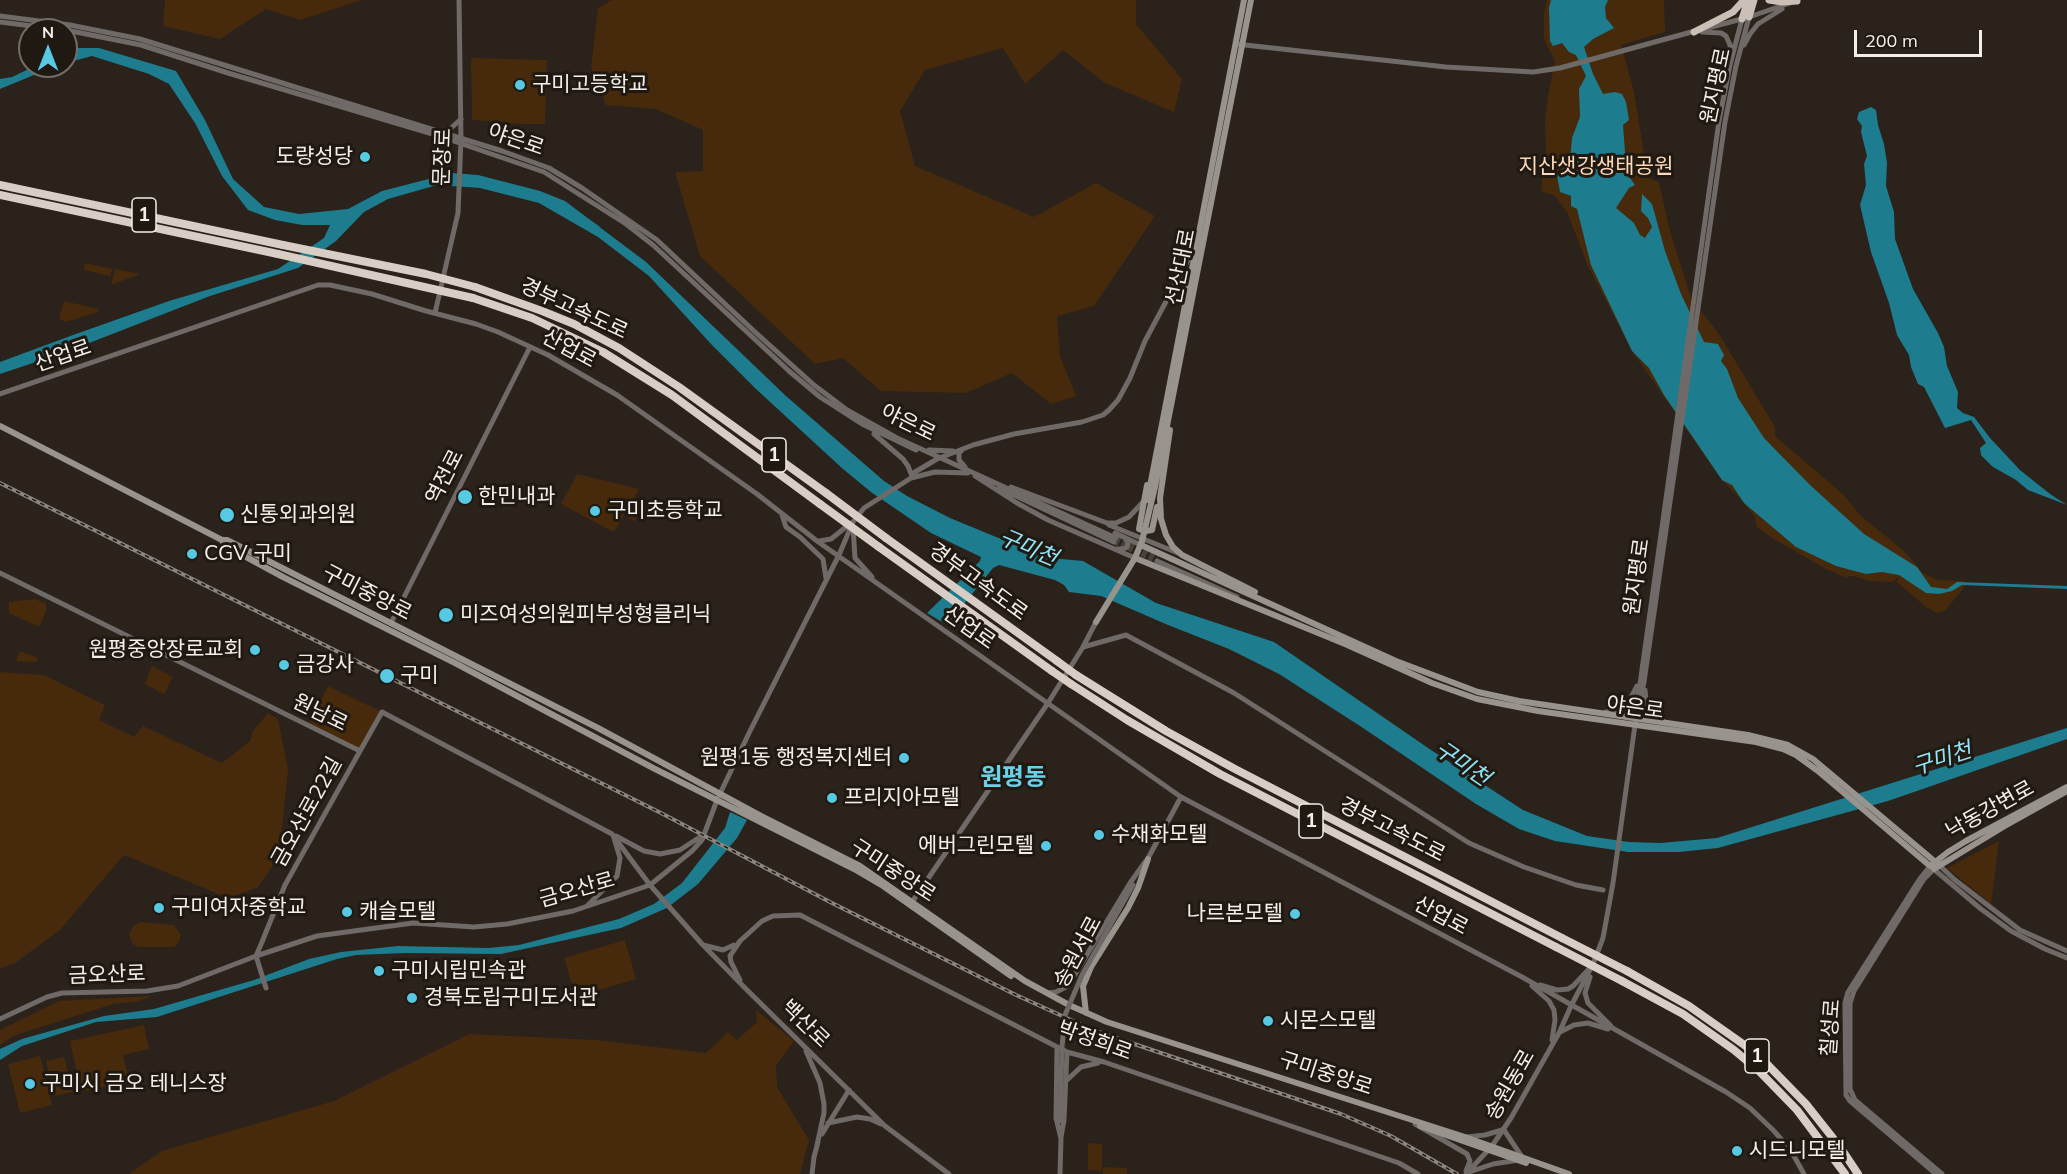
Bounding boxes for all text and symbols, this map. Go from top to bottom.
north arrow [18,18,78,78]
scale bar [1857,18,1984,56]
text: N [42,22,54,42]
text: 200 m [1865,29,1918,52]
street label: 원지평로 [1696,46,1736,126]
place label: 구미고등학교 [532,72,648,98]
marker: 구미고등학교 [513,78,527,92]
street label: 야은로 [484,119,548,161]
street label: 문장로 [429,128,457,186]
place label: 도량성당 [276,144,353,170]
marker: 도량성당 [358,150,372,164]
park label: 지산샛강생태공원 [1519,154,1673,180]
road number: 1 [132,198,156,232]
street label: 선산대로 [1161,227,1201,307]
street label: 경부고속도로 [516,273,632,345]
street label: 산업로 [537,324,601,374]
street label: 산업로 [31,335,95,377]
street label: 야은로 [876,399,940,447]
road number: 1 [762,438,786,472]
street label: 역전로 [421,445,469,509]
place label: 한민내과 [478,484,555,510]
marker: 한민내과 [456,488,474,506]
place label: 구미초등학교 [607,498,723,524]
place label: 신통외과의원 [240,502,356,528]
marker: 구미초등학교 [588,504,602,518]
marker: 신통외과의원 [218,506,236,524]
water label: 구미천 [995,524,1061,572]
street label: 원지평로 [1619,537,1655,617]
street label: 경부고속도로 [924,538,1032,626]
place label: CGV 구미 [204,541,292,567]
marker: CGV 구미 [185,547,199,561]
street label: 구미중앙로 [318,560,416,626]
street label: 산업로 [938,601,1000,655]
place label: 미즈여성의원피부성형클리닉 [460,602,711,628]
marker: 미즈여성의원피부성형클리닉 [437,606,455,624]
place label: 원평중앙장로교회 [88,637,243,663]
marker: 원평중앙장로교회 [248,643,262,657]
place label: 금강사 [296,652,354,678]
marker: 금강사 [277,658,291,672]
place label: 구미 [400,663,439,689]
marker: 구미 [378,667,396,685]
street label: 원남로 [288,689,352,737]
street label: 야은로 [1605,691,1665,725]
water label: 구미천 [1429,736,1495,792]
water label: 구미천 [1909,737,1975,781]
place label: 원평1동 행정복지센터 [700,745,892,771]
marker: 원평1동 행정복지센터 [897,751,911,765]
street label: 금오산로22길 [266,753,348,871]
district label: 원평동 [980,764,1046,792]
street label: 낙동강변로 [1942,776,2038,844]
place label: 프리지아모텔 [844,785,960,811]
marker: 프리지아모텔 [825,791,839,805]
street label: 경부고속도로 [1335,792,1449,868]
road number: 1 [1299,804,1323,838]
place label: 수채화모텔 [1111,822,1208,848]
marker: 수채화모텔 [1092,828,1106,842]
place label: 에버그린모텔 [918,833,1034,859]
street label: 구미중앙로 [846,834,940,908]
marker: 에버그린모텔 [1039,839,1053,853]
street label: 금오산로 [536,867,618,913]
street label: 산업로 [1409,891,1473,941]
place label: 구미여자중학교 [171,895,306,921]
place label: 캐슬모텔 [359,899,436,925]
marker: 구미여자중학교 [152,901,166,915]
place label: 나르본모텔 [1186,901,1283,927]
marker: 캐슬모텔 [340,905,354,919]
marker: 나르본모텔 [1288,907,1302,921]
street label: 송원서로 [1049,912,1107,992]
place label: 구미시립민속관 [391,958,526,984]
street label: 금오산로 [68,961,146,989]
marker: 구미시립민속관 [372,964,386,978]
place label: 경북도립구미도서관 [424,985,598,1011]
marker: 경북도립구미도서관 [405,991,419,1005]
street label: 백산로 [775,995,835,1053]
street label: 칠성로 [1816,998,1846,1058]
place label: 시몬스모텔 [1280,1008,1377,1034]
marker: 시몬스모텔 [1261,1014,1275,1028]
street label: 박정희로 [1054,1016,1136,1066]
road number: 1 [1745,1039,1769,1073]
street label: 송원동로 [1480,1045,1540,1125]
street label: 구미중앙로 [1276,1047,1376,1101]
place label: 구미시 금오 테니스장 [42,1071,227,1097]
marker: 구미시 금오 테니스장 [23,1077,37,1091]
place label: 시드니모텔 [1749,1138,1846,1164]
marker: 시드니모텔 [1730,1144,1744,1158]

